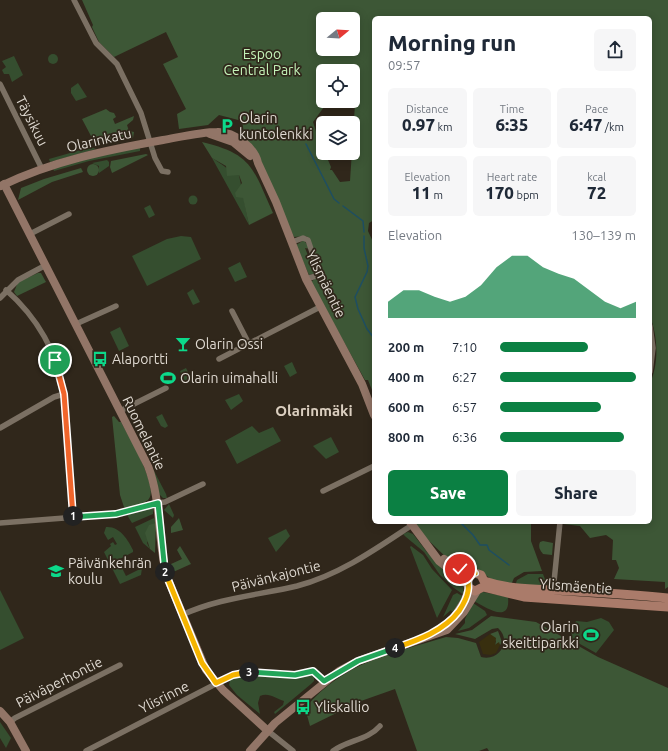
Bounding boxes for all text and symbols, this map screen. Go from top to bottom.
north arrow [316,12,360,56]
map controls [316,12,360,160]
button: share [594,29,636,71]
text: Morning run [388,30,516,55]
park label: Espoo Central Park [224,46,300,78]
text: 09:57 [388,58,421,72]
button: locate [316,64,360,108]
street label: Täysikuu [13,93,51,149]
text: Distance [406,103,449,115]
text: Time [500,103,524,115]
text: Pace [585,103,608,115]
place label: Olarin kuntolenkki [239,110,313,142]
text: 0.97 [402,115,435,134]
text: 6:35 [496,115,528,134]
text: 6:47 [569,115,602,134]
button: layers [316,116,360,160]
parking icon: Olarin kuntolenkki [218,117,236,135]
text: km [435,121,453,133]
text: /km [602,121,624,133]
street label: Olarinkatu [65,125,133,155]
text: Elevation [404,171,450,183]
text: Heart rate [487,171,537,183]
text: kcal [587,171,606,183]
text: 11 [412,183,431,202]
text: 170 [485,183,514,202]
text: 72 [587,183,606,202]
text: m [431,189,443,201]
text: bpm [514,189,539,201]
text: Elevation [388,228,442,242]
text: 130–139 m [571,228,636,242]
street label: Ylismäentie [303,248,349,320]
bar icon: Olarin Ossi [174,335,192,353]
place label: Olarin Ossi [195,336,263,352]
text: 200 m [388,340,424,354]
text: 7:10 [452,340,477,354]
pin [38,343,72,377]
icon: arrive [44,349,66,371]
bus stop icon: Alaportti [91,350,109,368]
place label: Alaportti [112,351,168,367]
sports icon: Olarin uimahalli [159,369,177,387]
place label: Olarin uimahalli [180,370,278,386]
text: 400 m [388,370,424,384]
text: 6:27 [452,370,477,384]
street label: Ruomelantie [119,393,169,473]
text: 600 m [388,400,424,414]
text: 6:57 [452,400,477,414]
district label: Olarinmäki [275,402,353,419]
text: 800 m [388,430,424,444]
text: 6:36 [452,430,477,444]
button: Save [388,470,508,516]
button: Share [516,470,636,516]
pin: 1 [63,506,83,526]
text: 1 [70,510,76,522]
pin [443,552,477,586]
place label: Päivänkehrän koulu [68,555,152,587]
street label: Päivänkajontie [230,557,322,595]
icon: check [449,558,471,580]
school or university icon: Päivänkehrän koulu [47,562,65,580]
pin: 2 [155,562,175,582]
text: 2 [162,566,168,578]
street label: Ylismäentie [539,575,613,597]
place label: Olarin skeittiparkki [502,619,579,651]
sports icon: Olarin skeittiparkki [582,626,600,644]
pin: 4 [385,638,405,658]
text: 4 [392,642,398,654]
street label: Päiväperhontie [13,653,105,711]
pin: 3 [239,662,259,682]
text: 3 [246,666,252,678]
street label: Ylisrinne [136,678,192,716]
bus stop icon: Yliskallio [294,698,312,716]
place label: Yliskallio [315,699,369,715]

